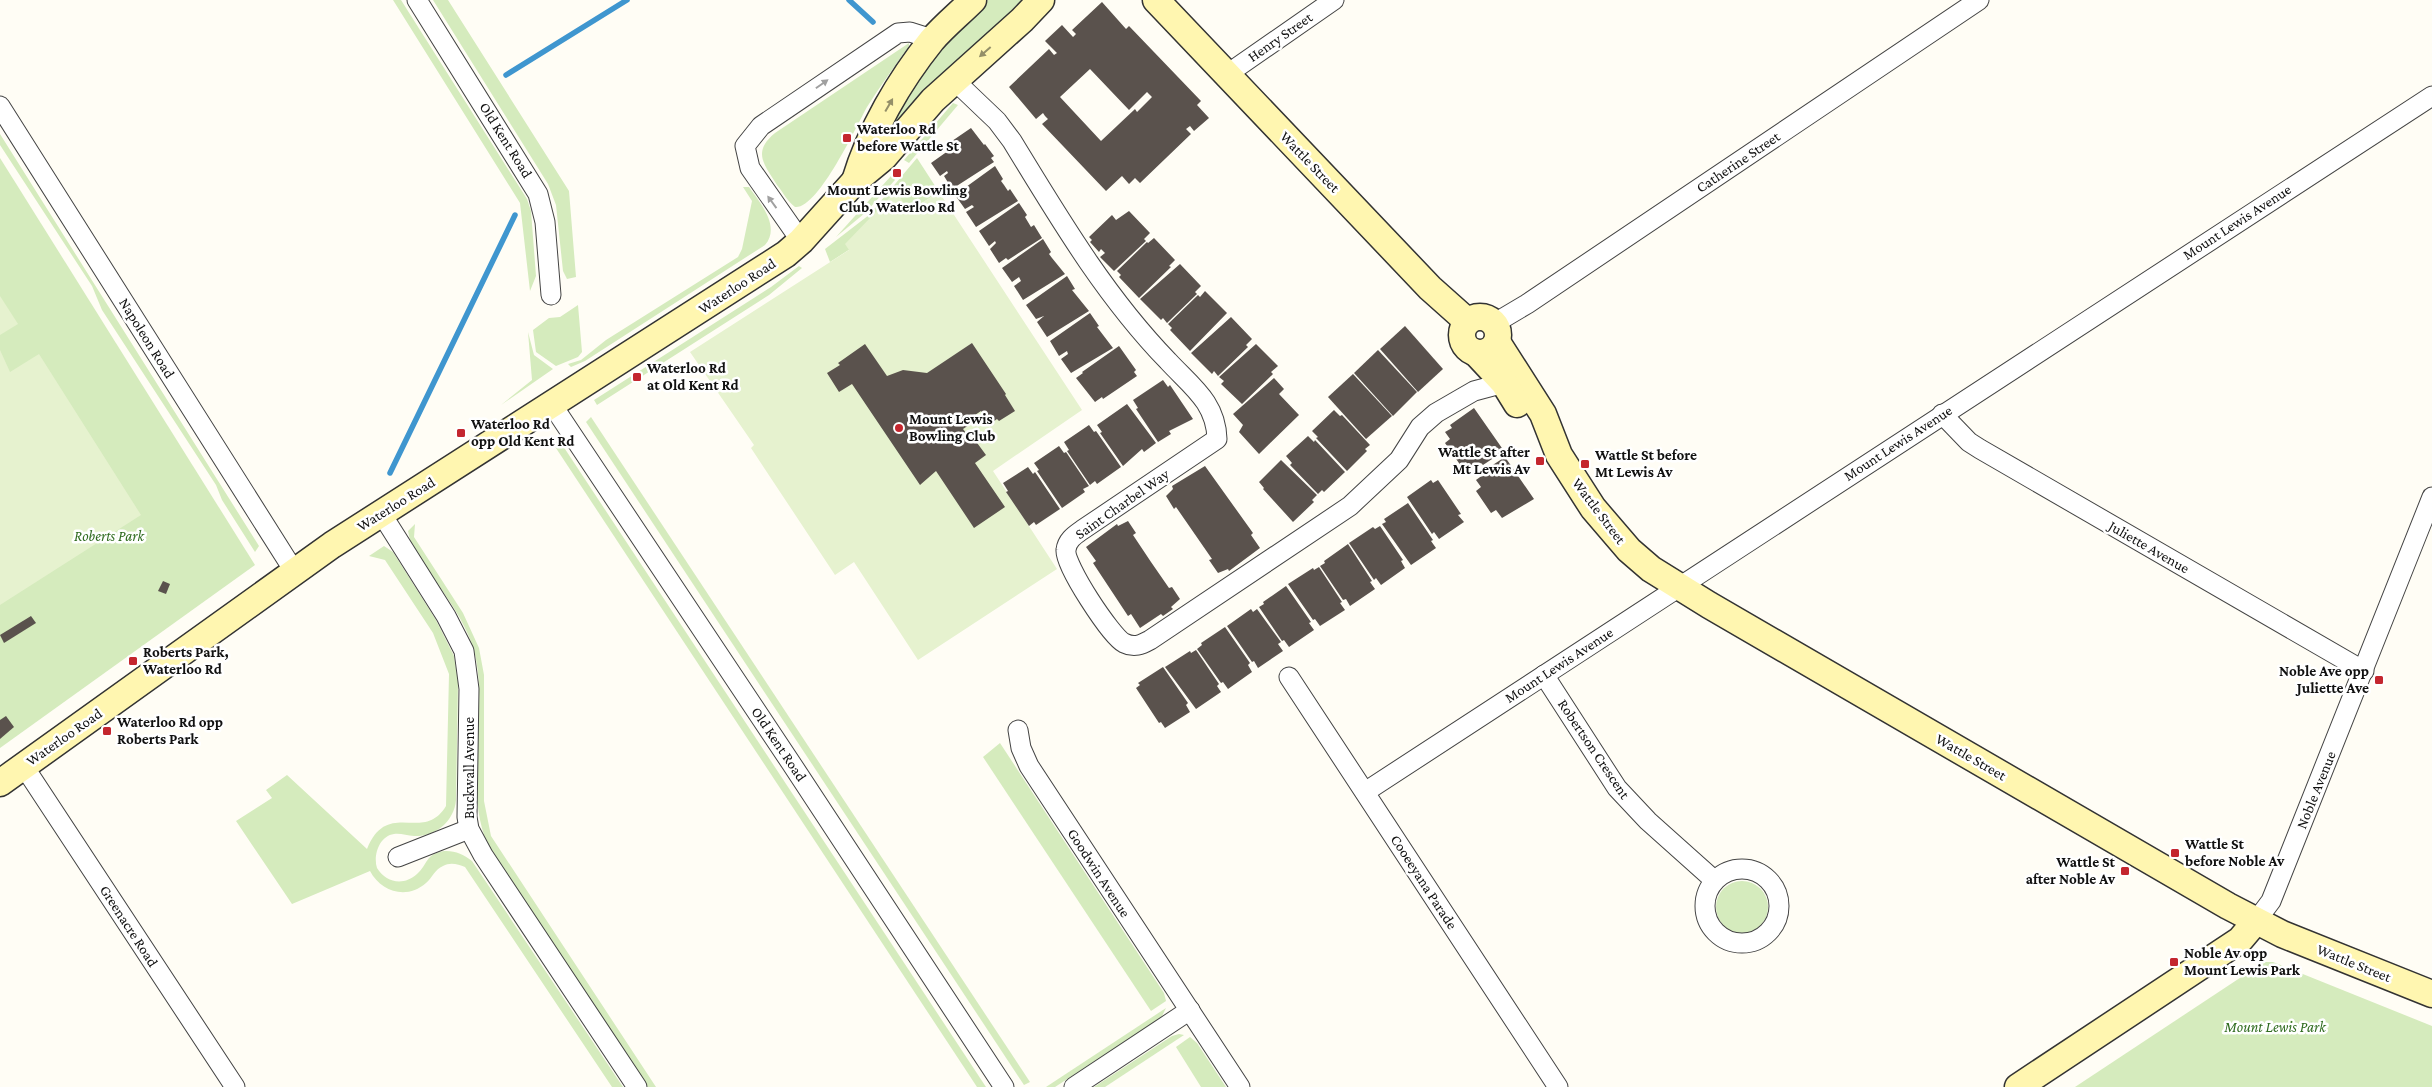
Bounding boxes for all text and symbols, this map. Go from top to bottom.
street label: Henry Street [1245,8,1317,66]
one-way arrow [979,47,992,58]
one-way arrow [815,79,829,89]
one-way arrow [885,98,894,111]
street label: Old Kent Road [476,99,536,181]
place label: Waterloo Rd before Wattle St [856,121,960,154]
street label: Wattle Street [1277,128,1344,197]
street label: Catherine Street [1693,128,1784,196]
marker: Waterloo Rd before Wattle St [841,132,853,144]
marker: Mount Lewis Bowling Club, Waterloo Rd [891,167,903,179]
street label: Mount Lewis Avenue [2180,181,2294,263]
place label: Mount Lewis Bowling Club, Waterloo Rd [827,182,967,215]
one-way arrow [767,195,777,209]
street label: Waterloo Road [695,255,779,317]
street label: Napoleon Road [115,295,178,382]
place label: Waterloo Rd at Old Kent Rd [646,360,740,393]
marker: Waterloo Rd at Old Kent Rd [631,371,643,383]
street label: Mount Lewis Avenue [1841,402,1955,484]
place label: Mount Lewis Bowling Club [909,411,995,444]
place label: Waterloo Rd opp Old Kent Rd [470,416,575,449]
marker: Mount Lewis Bowling Club [893,422,905,434]
marker: Waterloo Rd opp Old Kent Rd [455,427,467,439]
place label: Wattle St after Mt Lewis Av [1437,444,1531,477]
place label: Wattle St before Mt Lewis Av [1594,447,1697,480]
marker: Wattle St after Mt Lewis Av [1534,455,1546,467]
marker: Wattle St before Mt Lewis Av [1579,458,1591,470]
street label: Saint Charbel Way [1072,466,1173,543]
street label: Waterloo Road [354,474,438,534]
street label: Wattle Street [1569,475,1630,548]
street label: Juliette Avenue [2104,516,2192,578]
park label: Roberts Park [74,528,145,544]
street label: Mount Lewis Avenue [1502,624,1616,706]
place label: Roberts Park, Waterloo Rd [142,644,229,677]
marker: Roberts Park, Waterloo Rd [127,655,139,667]
place label: Noble Ave opp Juliette Ave [2279,663,2369,696]
marker: Noble Ave opp Juliette Ave [2373,674,2385,686]
street label: Robertson Crescent [1555,696,1634,803]
street label: Old Kent Road [748,704,810,784]
street label: Waterloo Road [23,705,105,769]
place label: Waterloo Rd opp Roberts Park [116,714,223,747]
street label: Buckwall Avenue [461,717,477,819]
marker: Waterloo Rd opp Roberts Park [101,725,113,737]
street label: Wattle Street [1933,730,2010,784]
street label: Noble Avenue [2293,748,2339,831]
street label: Goodwin Avenue [1064,826,1134,921]
street label: Cooeeyana Parade [1387,832,1461,933]
place label: Wattle St before Noble Av [2184,836,2285,869]
marker: Wattle St before Noble Av [2169,847,2181,859]
place label: Wattle St after Noble Av [2026,854,2116,887]
marker: Wattle St after Noble Av [2119,865,2131,877]
street label: Greenacre Road [97,882,161,970]
street label: Wattle Street [2315,941,2394,985]
place label: Noble Av opp Mount Lewis Park [2184,945,2301,978]
marker: Noble Av opp Mount Lewis Park [2168,956,2180,968]
park label: Mount Lewis Park [2223,1019,2327,1035]

